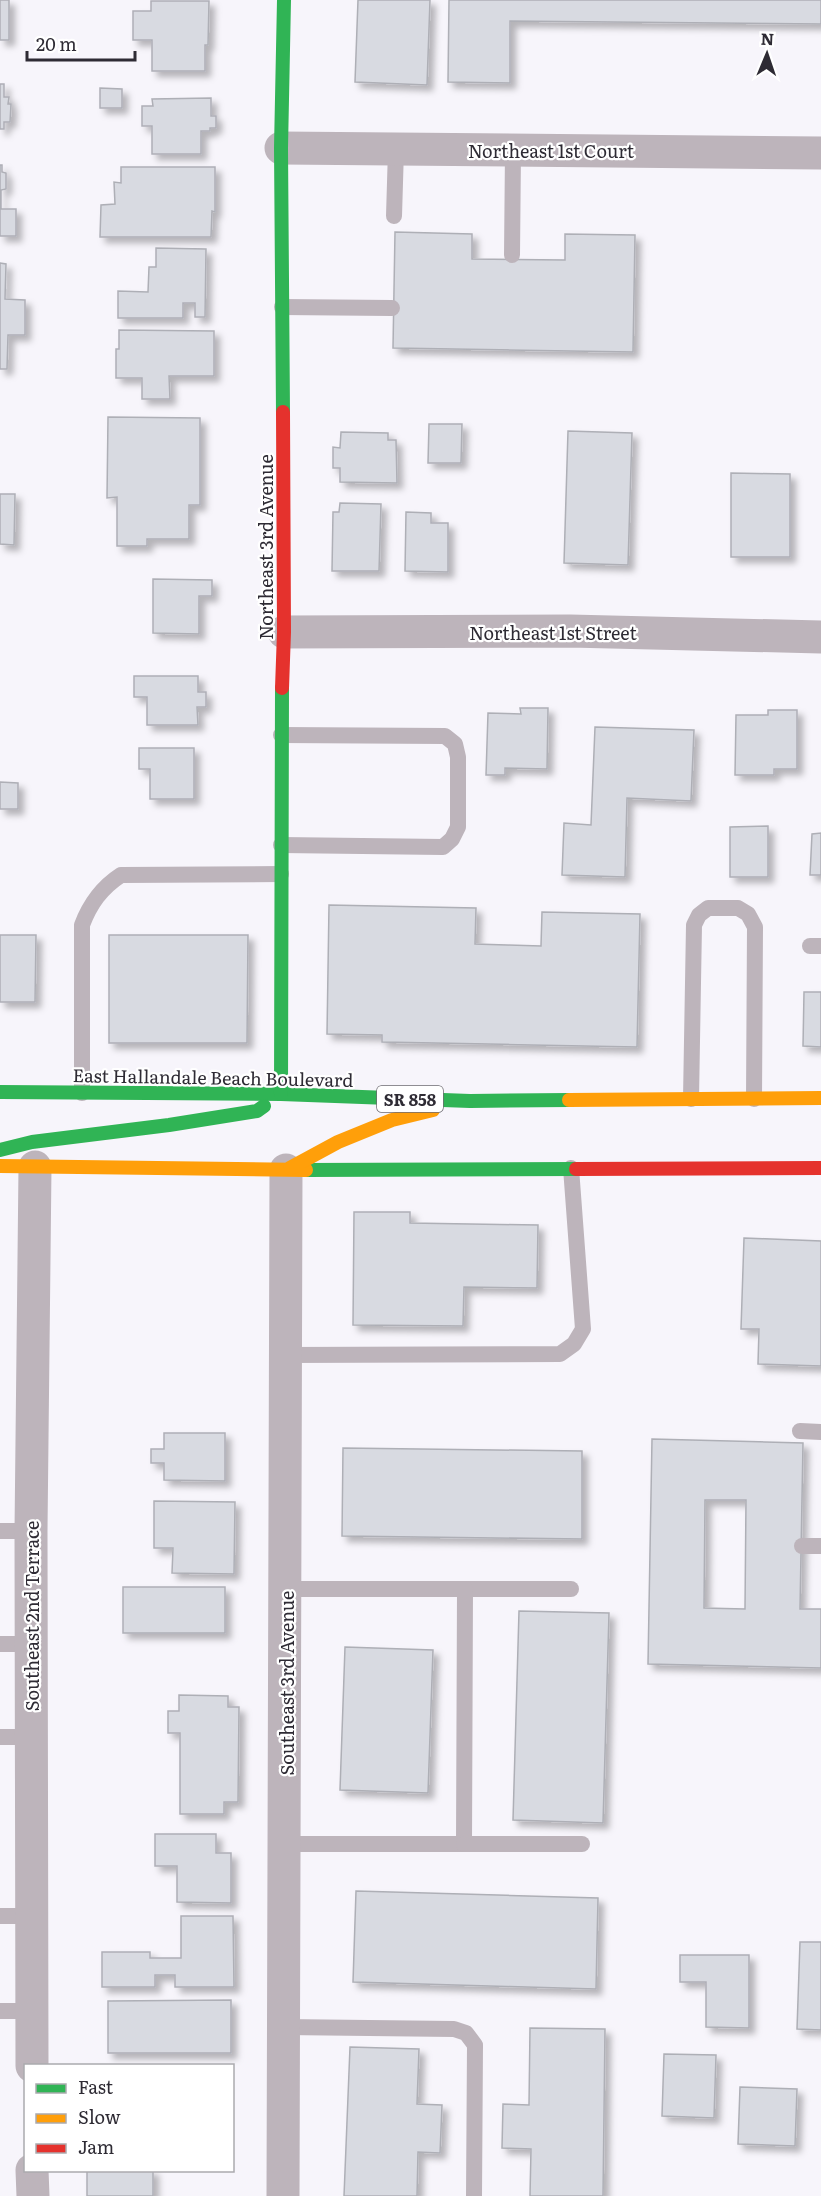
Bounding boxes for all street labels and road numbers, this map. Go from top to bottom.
street label: Northeast 1st Court [468,137,635,164]
street label: Northeast 3rd Avenue [252,454,279,640]
street label: Northeast 1st Street [469,619,637,646]
street label: East Hallandale Beach Boulevard [72,1061,354,1093]
road number: SR 858 [377,1086,443,1112]
street label: Southeast 2nd Terrace [18,1521,45,1711]
street label: Southeast 3rd Avenue [273,1591,300,1775]

